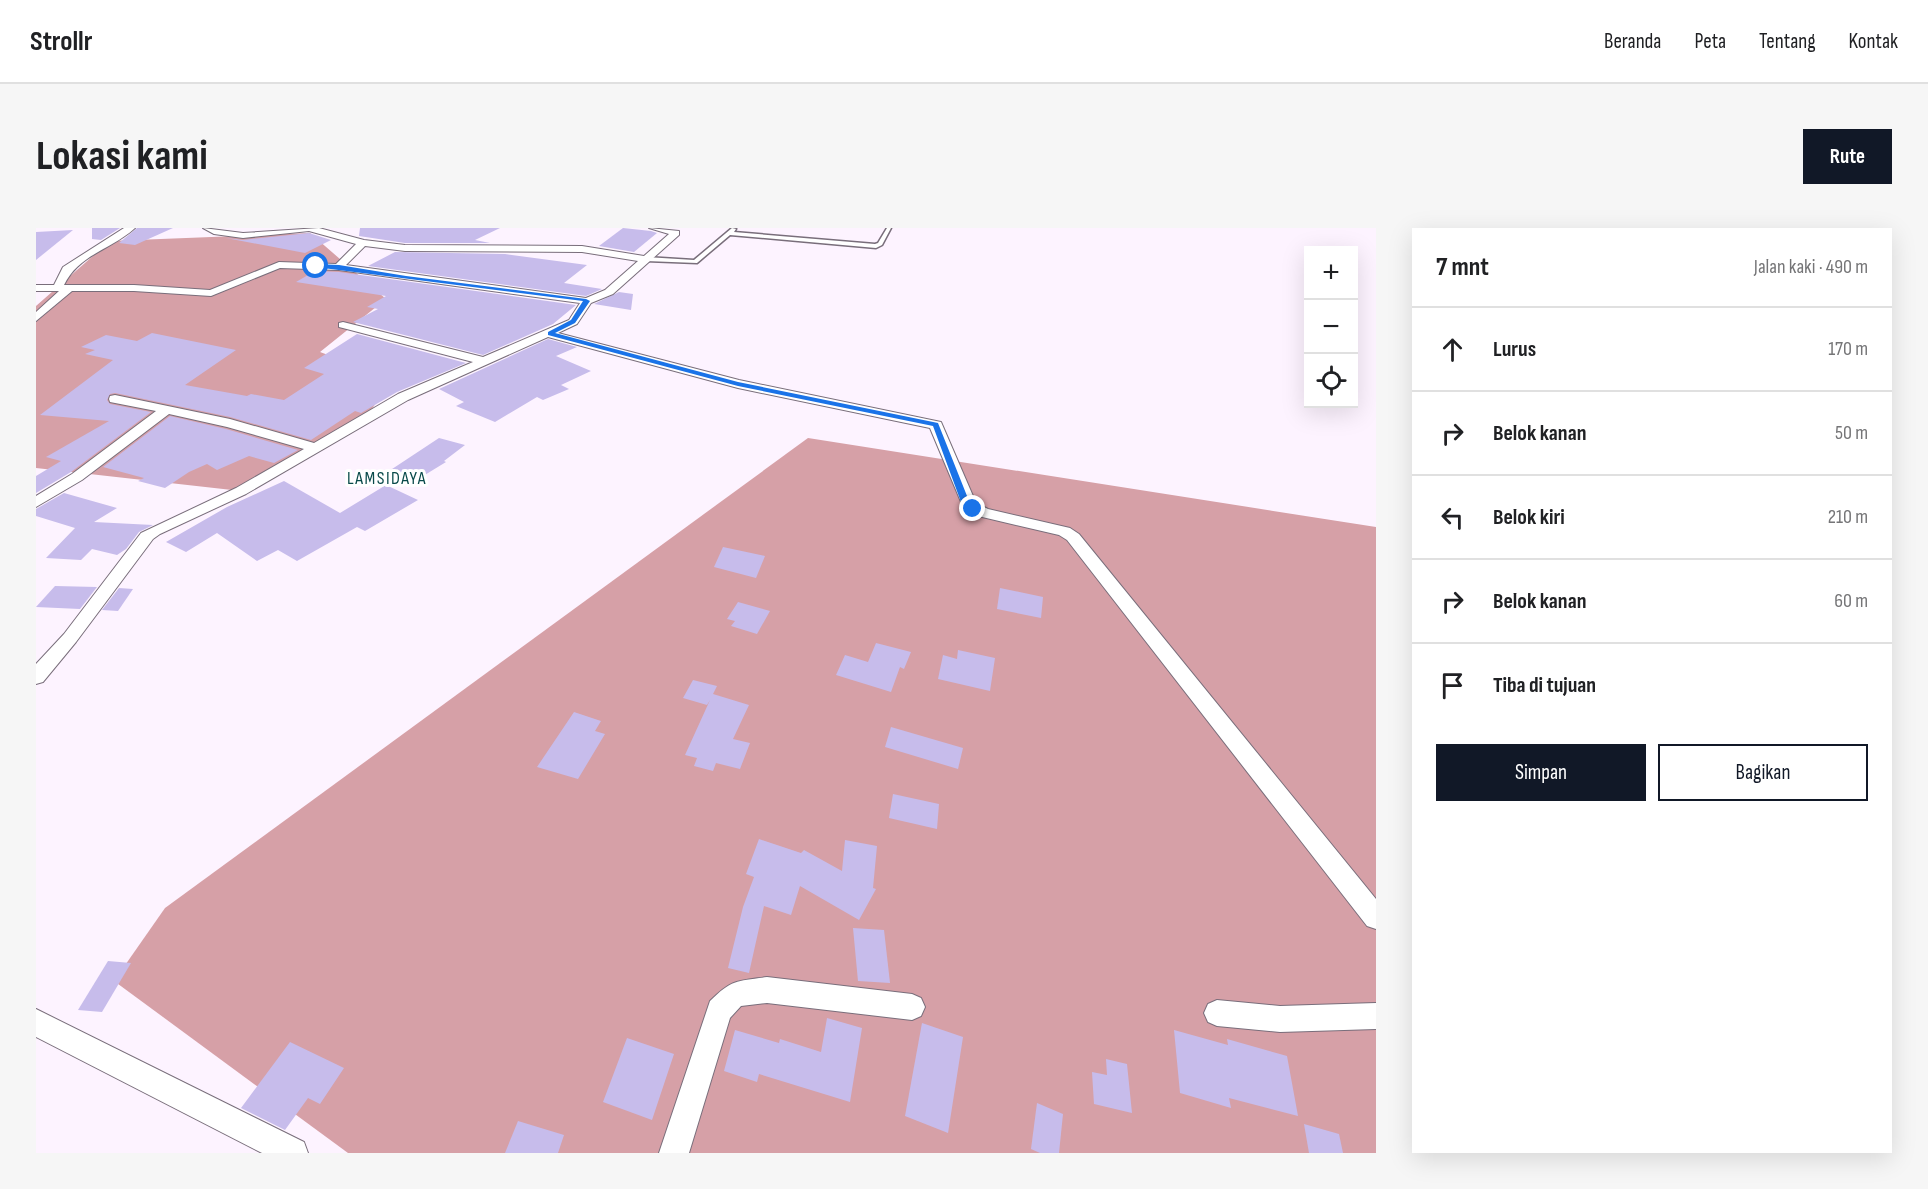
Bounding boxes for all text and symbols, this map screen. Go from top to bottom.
text: Strollr [30,25,92,58]
text: Beranda [1604,29,1661,54]
text: Peta [1694,29,1726,54]
text: Tentang [1759,29,1816,54]
text: Kontak [1849,29,1898,54]
button: Rute [1803,129,1892,184]
text: Lokasi kami [36,131,208,182]
map controls [1304,246,1358,408]
button: + [1304,246,1358,300]
route start [302,252,328,278]
text: 7 mnt [1436,252,1489,283]
text: Jalan kaki · 490 m [1754,255,1868,279]
button: − [1304,300,1358,354]
icon: ahead [1436,333,1469,366]
text: Lurus [1493,336,1536,363]
text: 170 m [1828,337,1868,361]
button: locate [1304,354,1358,408]
icon: right [1436,417,1469,450]
text: Belok kanan [1493,420,1586,447]
text: 50 m [1835,421,1868,445]
district label: LAMSIDAYA [347,468,427,489]
route end [959,495,985,521]
icon: left [1436,501,1469,534]
text: Belok kiri [1493,504,1565,531]
text: 210 m [1828,505,1868,529]
icon: right [1436,585,1469,618]
text: Belok kanan [1493,588,1586,615]
text: 60 m [1834,589,1868,613]
icon: arrive [1436,669,1469,702]
text: Tiba di tujuan [1493,672,1596,699]
button: Simpan [1436,744,1646,801]
button: Bagikan [1658,744,1868,801]

